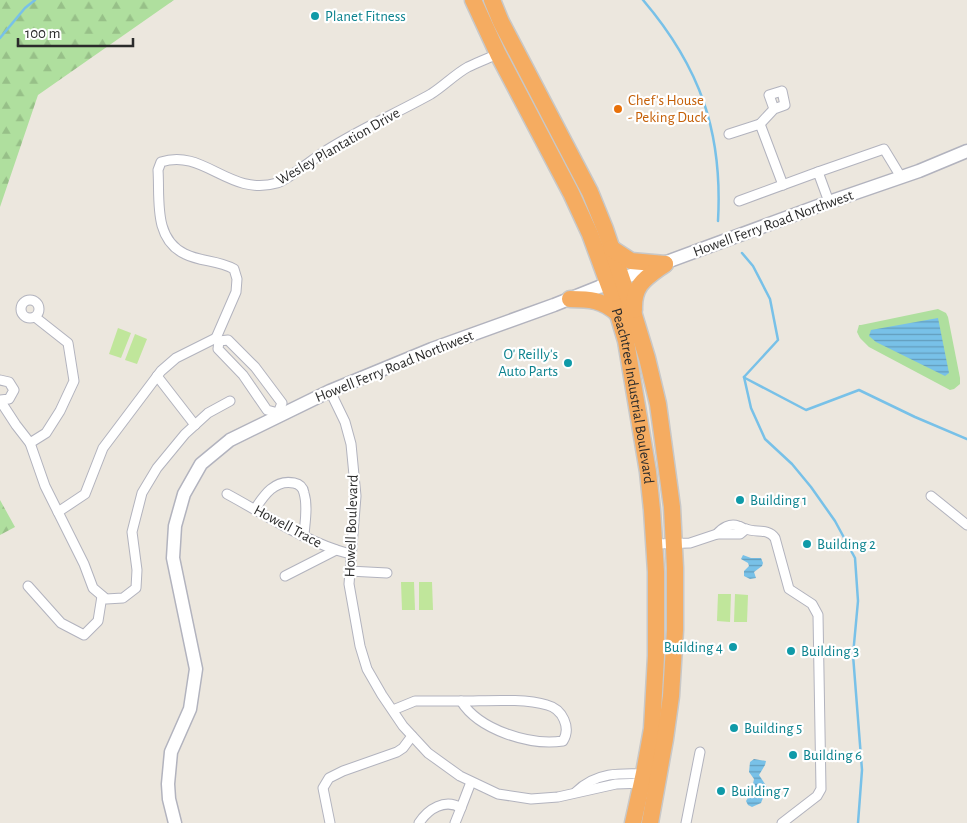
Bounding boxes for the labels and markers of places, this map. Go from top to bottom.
place label: Planet Fitness [325,9,406,24]
marker: Planet Fitness [309,10,321,22]
place label: Chef's House - Peking Duck [628,93,707,125]
marker: Chef's House - Peking Duck [612,103,624,115]
place label: O' Reilly's Auto Parts [498,347,558,379]
marker: O' Reilly's Auto Parts [562,357,574,369]
place label: Building 1 [750,493,807,508]
marker: Building 1 [734,494,746,506]
place label: Building 2 [817,537,876,552]
marker: Building 2 [801,538,813,550]
place label: Building 4 [664,640,723,655]
marker: Building 4 [727,641,739,653]
place label: Building 3 [801,644,859,659]
marker: Building 3 [785,645,797,657]
place label: Building 5 [744,721,802,736]
marker: Building 5 [728,722,740,734]
place label: Building 6 [803,748,862,763]
marker: Building 6 [787,749,799,761]
place label: Building 7 [731,784,789,799]
marker: Building 7 [715,785,727,797]

